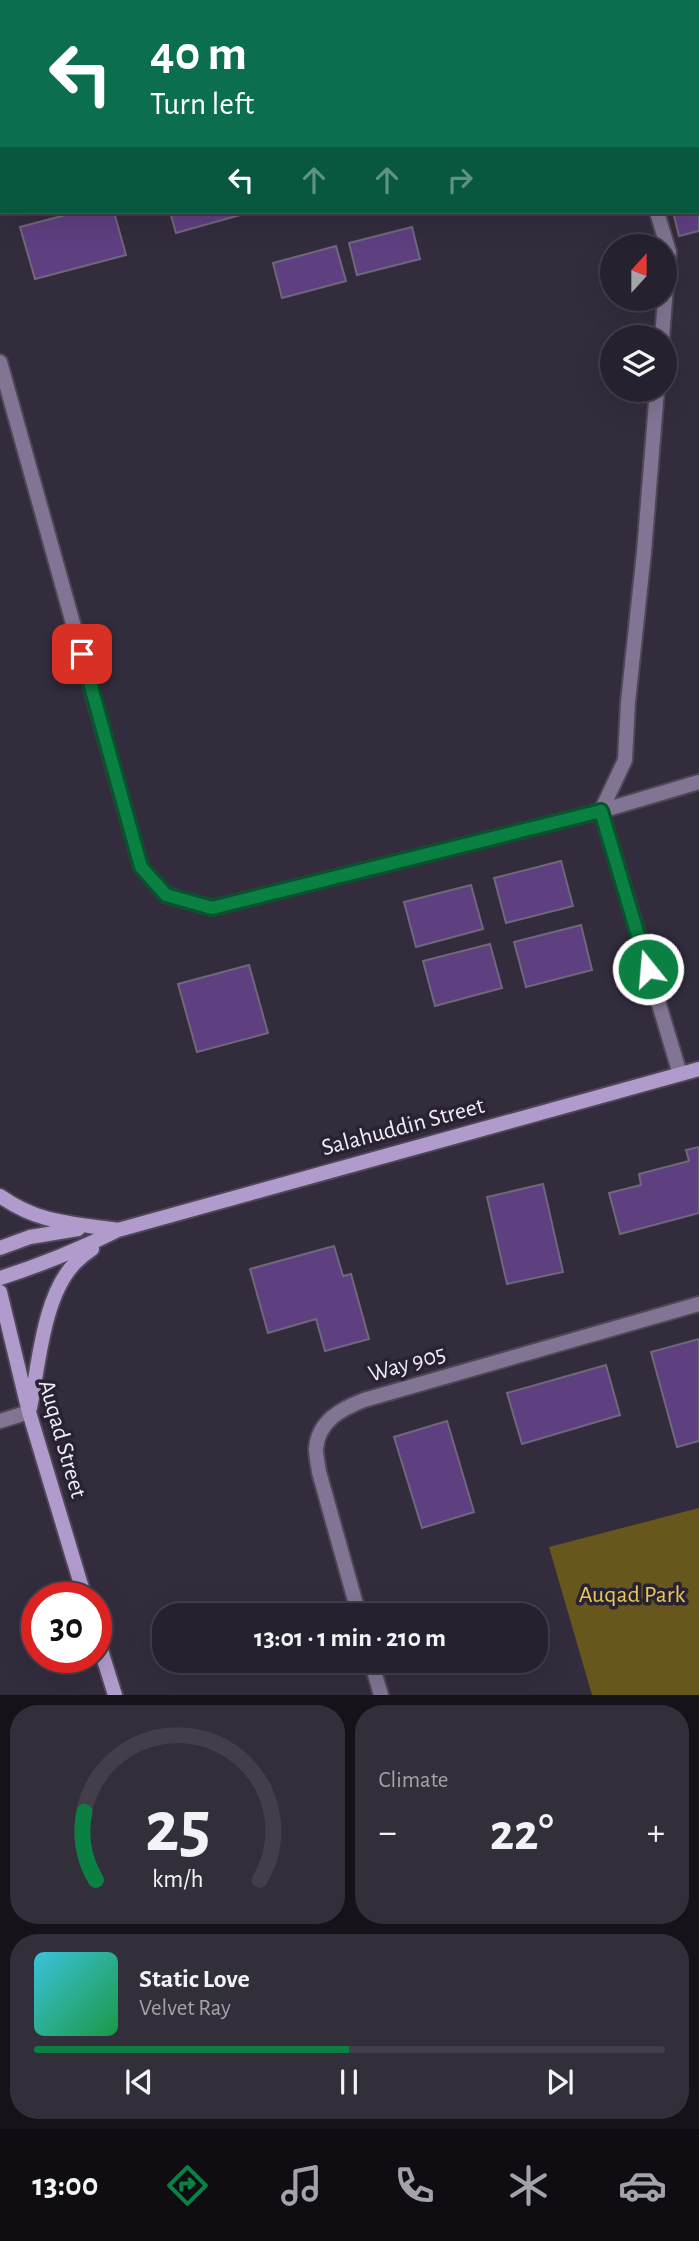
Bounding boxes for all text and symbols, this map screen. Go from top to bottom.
icon: left [35,28,126,119]
text: 40 m [150,30,247,79]
text: Turn left [150,88,254,120]
icon: left [222,161,260,199]
icon: ahead [295,161,333,199]
icon: ahead [368,161,406,199]
icon: right [441,161,479,199]
north arrow [600,234,677,312]
map controls [600,234,677,402]
button: layers [600,325,677,402]
pin [52,624,112,684]
icon: arrive [63,635,101,673]
position arrow [611,932,685,1006]
street label: Salahuddin Street [319,1094,487,1160]
street label: Way 905 [366,1342,448,1386]
street label: Auqad Street [34,1377,90,1501]
speed limit sign: 30 [21,1582,112,1673]
park label: Auqad Park [579,1583,685,1607]
text: 13:01 · 1 min · 210 m [254,1625,446,1651]
text: Climate [379,1769,448,1792]
text: 25 [144,1793,210,1866]
text: 22° [490,1807,554,1859]
text: − [379,1814,397,1852]
text: + [647,1814,665,1852]
text: km/h [151,1867,203,1892]
text: Static Love [139,1966,250,1992]
text: Velvet Ray [139,1997,231,2020]
icon: previous [120,2063,158,2101]
icon: pause [330,2063,368,2101]
icon: next [541,2063,579,2101]
icon: directions [163,2161,212,2210]
icon: music [277,2161,326,2210]
icon: phone [390,2161,439,2210]
icon: climate [504,2161,553,2210]
icon: car [618,2161,667,2210]
text: 13:00 [32,2169,98,2201]

